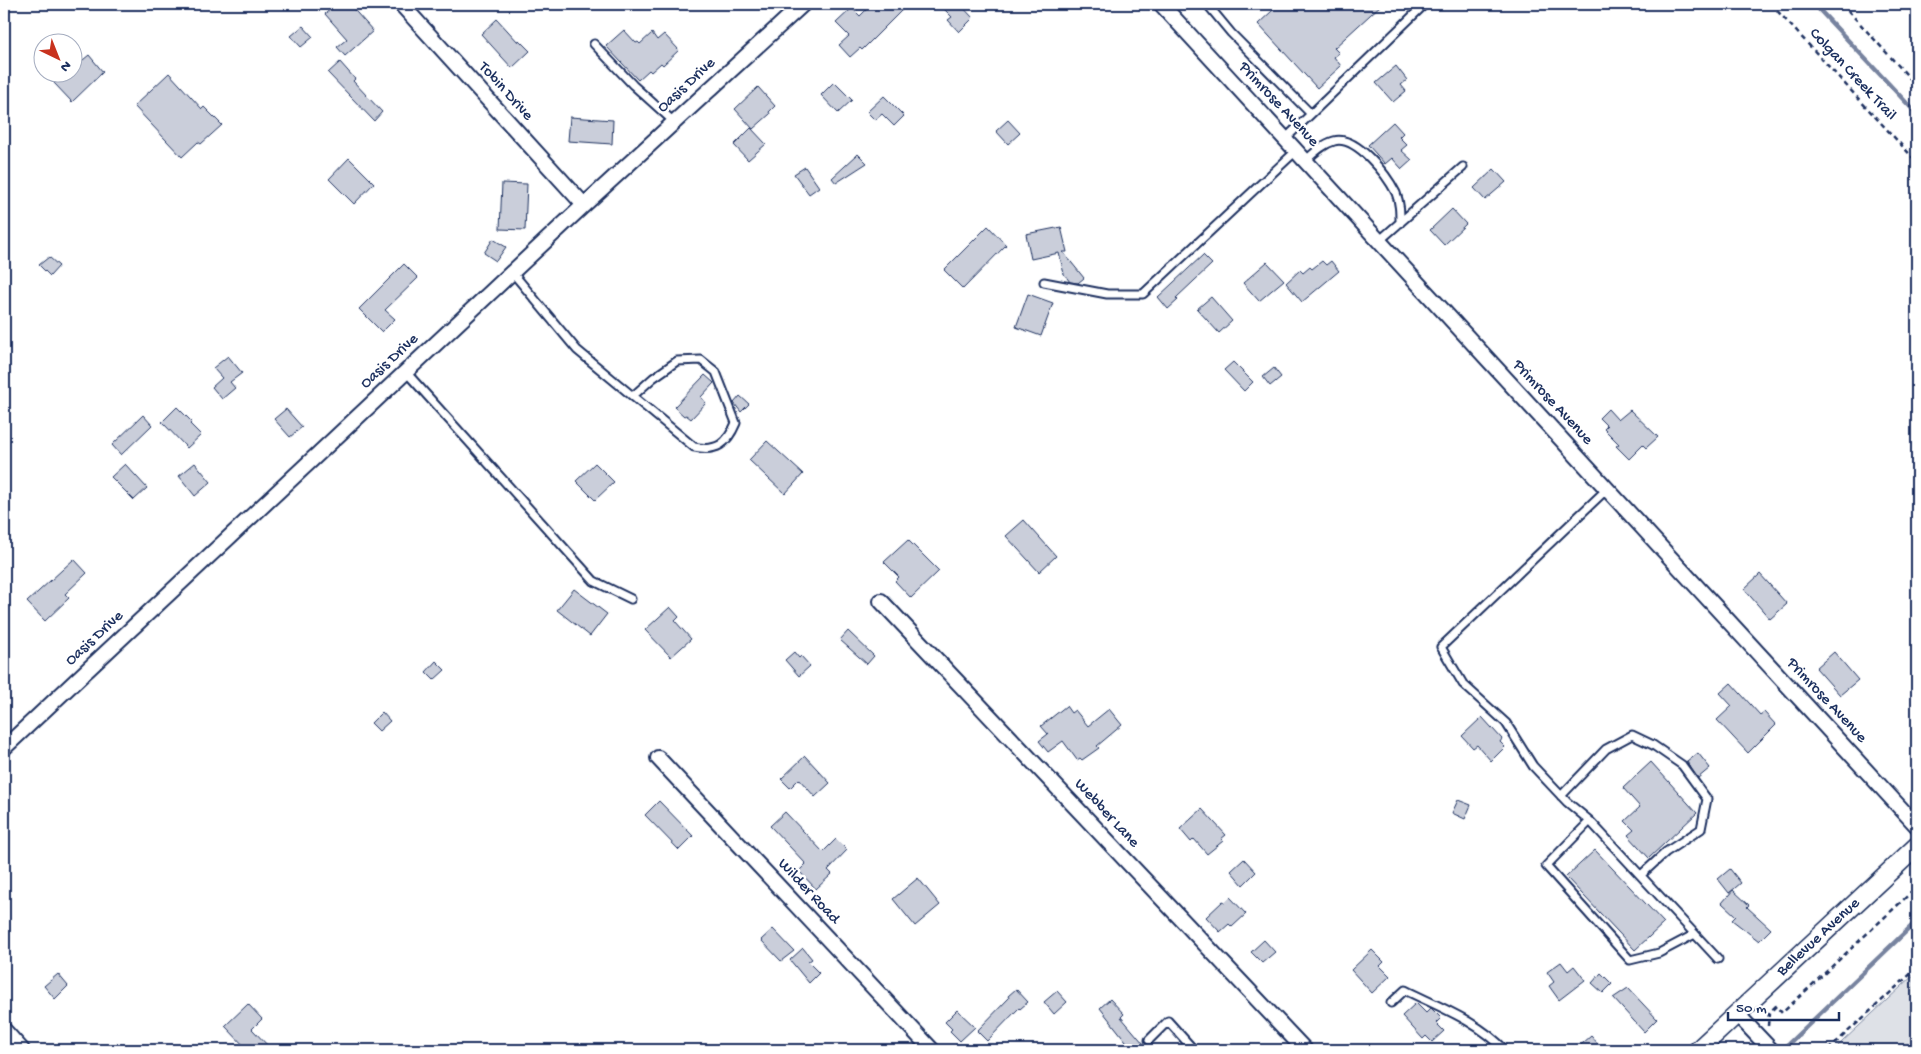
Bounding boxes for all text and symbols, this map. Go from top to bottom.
street label: Colgan Creek Trail [1804,25,1900,125]
north arrow [32,32,82,82]
street label: Oasis Drive [654,54,721,118]
text: N [56,56,74,75]
street label: Tobin Drive [473,58,537,126]
street label: Primrose Avenue [1233,58,1323,152]
street label: Oasis Drive [357,330,424,394]
street label: Primrose Avenue [1507,356,1597,450]
street label: Oasis Drive [62,607,129,671]
street label: Primrose Avenue [1781,654,1871,748]
street label: Webber Lane [1069,776,1143,853]
street label: Wilder Road [773,855,844,930]
street label: Bellevue Avenue [1773,894,1865,981]
scale bar [1728,989,1840,1021]
text: 50 m [1736,1000,1767,1018]

